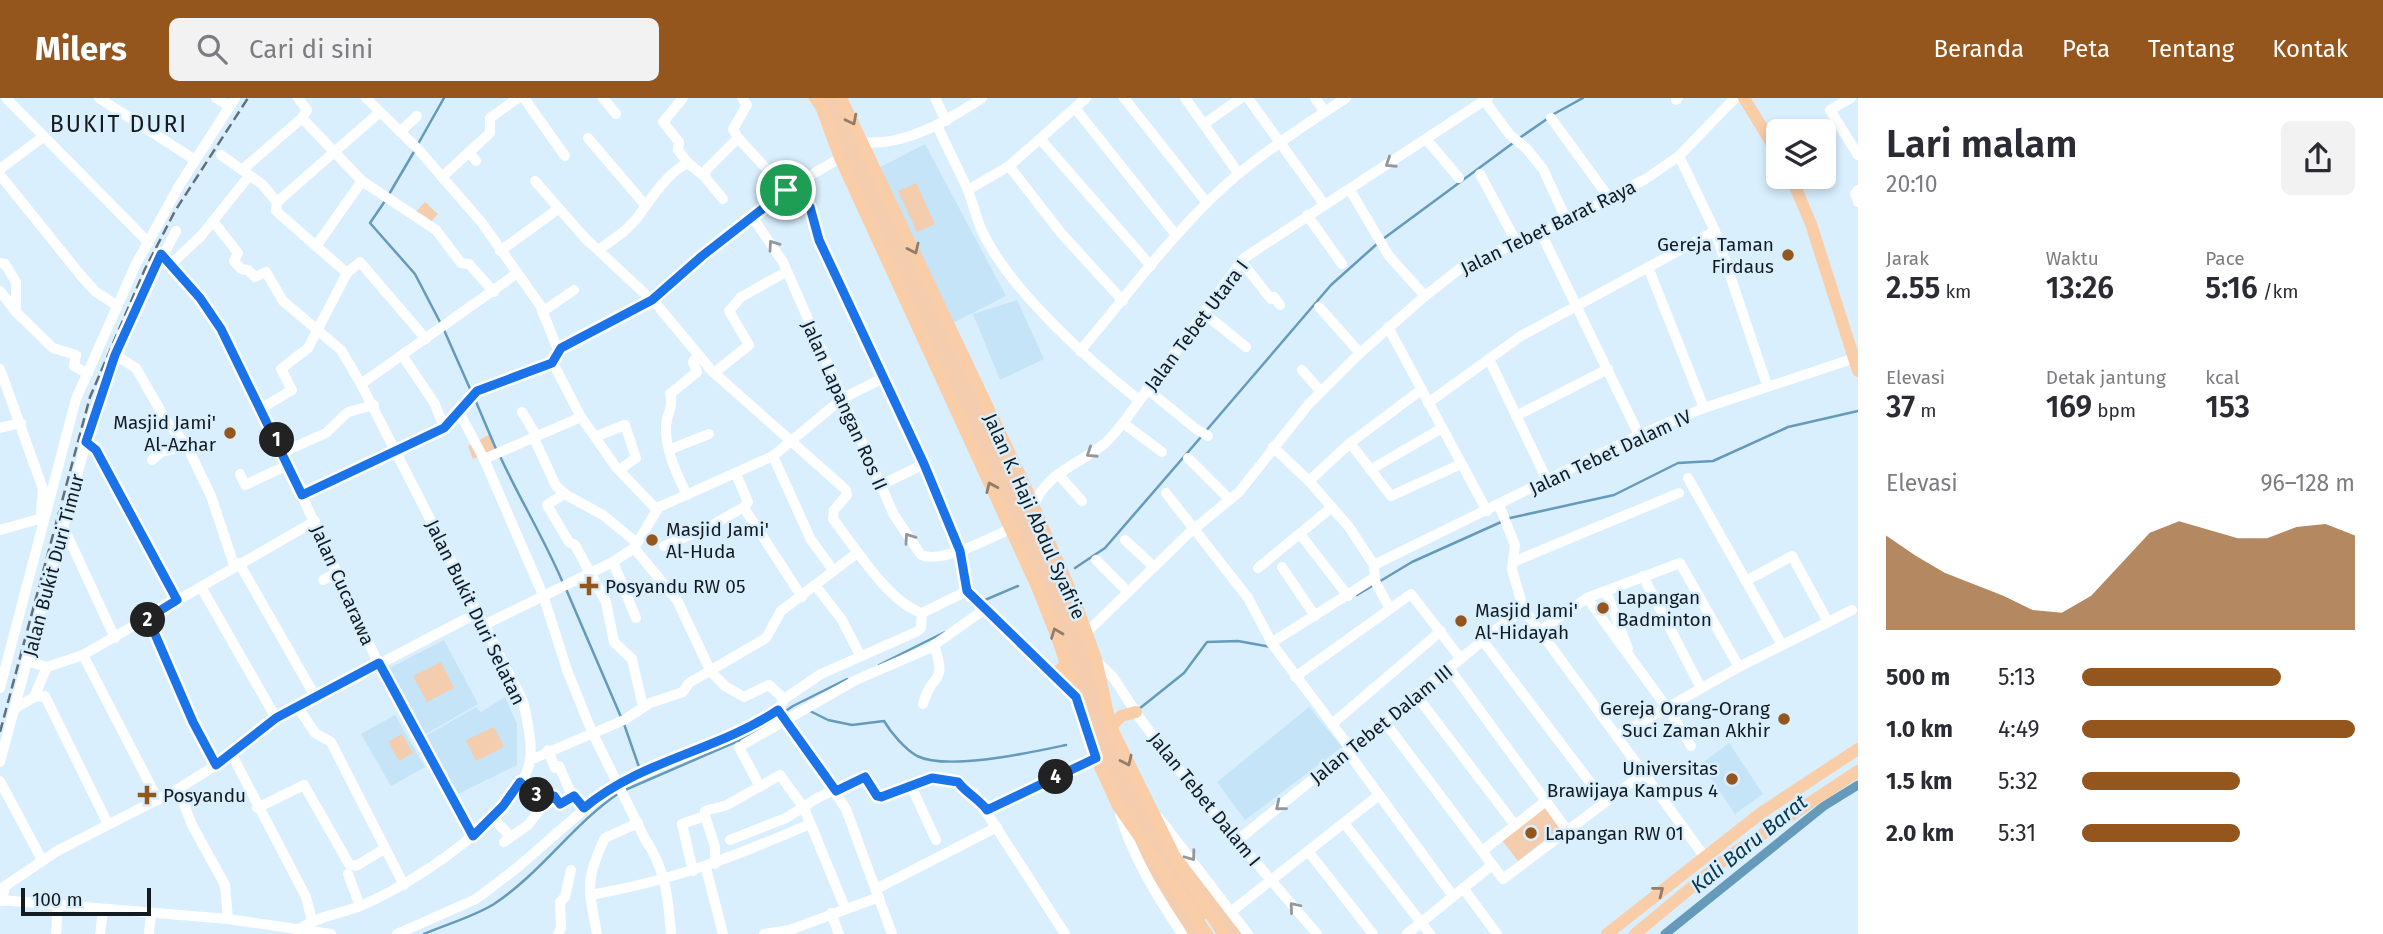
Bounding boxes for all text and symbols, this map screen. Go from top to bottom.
search box [169,18,659,81]
text: Milers [35,29,127,69]
icon: search [193,30,231,68]
text: Cari di sini [249,34,373,65]
text: Beranda [1933,35,2024,63]
text: Peta [2062,35,2110,63]
text: Tentang [2148,35,2234,63]
text: Kontak [2272,35,2348,63]
district label: BUKIT DURI [50,110,188,138]
one-way arrow [844,113,858,125]
map controls [1766,119,1836,189]
button: layers [1766,119,1836,189]
text: Lari malam [1886,121,2078,167]
button: share [2281,121,2355,195]
one-way arrow [1385,155,1398,168]
pin [756,160,816,220]
text: 20:10 [1886,170,1938,198]
icon: arrive [767,171,805,209]
street label: Jalan Tebet Barat Raya [1457,175,1640,280]
place label: Gereja Taman Firdaus [1657,233,1774,278]
one-way arrow [769,240,781,253]
one-way arrow [906,242,920,255]
marker: Gereja Taman Firdaus [1780,247,1796,263]
text: Jarak [1886,247,1929,270]
text: Waktu [2046,247,2099,270]
text: Pace [2205,247,2245,270]
street label: Jalan Tebet Utara I [1140,255,1253,395]
text: 2.55 [1886,270,1940,306]
text: 13:26 [2046,270,2114,306]
text: 5:16 [2205,270,2258,306]
text: km [1940,280,1971,303]
text: /km [2258,280,2299,303]
street label: Jalan Lapangan Ros II [797,317,892,494]
text: Elevasi [1886,366,1945,389]
text: Detak jantung [2046,366,2166,389]
text: kcal [2205,366,2240,389]
text: 37 [1886,389,1915,425]
text: 169 [2046,389,2092,425]
text: 153 [2205,389,2250,425]
text: m [1915,399,1937,422]
text: bpm [2092,399,2136,422]
street label: Jalan Tebet Dalam IV [1526,405,1695,500]
street label: Jalan K. Haji Abdul Syafi'ie [979,410,1090,623]
place label: Masjid Jami' Al-Azhar [113,411,217,456]
pin: 1 [260,422,294,458]
marker: Masjid Jami' Al-Azhar [222,425,238,441]
text: 1 [272,428,281,451]
one-way arrow [1085,444,1098,457]
text: Elevasi [1886,469,1958,497]
text: 96–128 m [2260,469,2355,497]
street label: Jalan Bukit Duri Timur [18,471,89,659]
one-way arrow [985,482,999,494]
street label: Jalan Bukit Duri Selatan [421,516,530,709]
place label: Masjid Jami' Al-Huda [666,518,769,563]
street label: Jalan Cucarawa [306,522,379,649]
marker: Masjid Jami' Al-Huda [644,532,660,548]
one-way arrow [905,533,917,546]
place label: Posyandu RW 05 [605,575,745,598]
marker: Posyandu RW 05 [579,576,599,596]
place label: Lapangan Badminton [1617,586,1712,631]
place label: Masjid Jami' Al-Hidayah [1475,599,1578,644]
marker: Lapangan Badminton [1595,600,1611,616]
pin: 2 [130,602,166,638]
text: 2 [143,608,152,631]
marker: Masjid Jami' Al-Hidayah [1453,613,1469,629]
one-way arrow [1050,627,1064,639]
street label: Jalan Tebet Dalam III [1305,660,1457,789]
text: 500 m [1886,663,1950,691]
text: 5:13 [1998,663,2036,691]
place label: Gereja Orang-Orang Suci Zaman Akhir [1600,697,1771,742]
marker: Gereja Orang-Orang Suci Zaman Akhir [1776,711,1792,727]
text: 1.0 km [1886,715,1953,743]
text: 4:49 [1998,715,2040,743]
street label: Jalan Tebet Dalam I [1144,728,1266,871]
one-way arrow [1119,754,1133,766]
place label: Universitas Brawijaya Kampus 4 [1547,757,1718,802]
pin: 4 [1038,760,1074,794]
text: 4 [1050,765,1061,788]
text: 1.5 km [1886,767,1952,795]
text: 5:32 [1998,767,2038,795]
marker: Universitas Brawijaya Kampus 4 [1724,771,1740,787]
pin: 3 [520,778,554,812]
text: 3 [532,783,541,806]
place label: Posyandu [163,784,246,807]
marker: Posyandu [137,785,157,805]
water label: Kali Baru Barat [1685,789,1813,899]
one-way arrow [1275,797,1287,810]
text: 2.0 km [1886,819,1954,847]
text: 5:31 [1998,819,2036,847]
place label: Lapangan RW 01 [1545,822,1684,845]
marker: Lapangan RW 01 [1523,825,1539,841]
one-way arrow [1183,848,1196,861]
scale bar [21,885,150,917]
one-way arrow [1652,886,1664,899]
text: 100 m [32,888,83,911]
one-way arrow [1290,902,1302,915]

